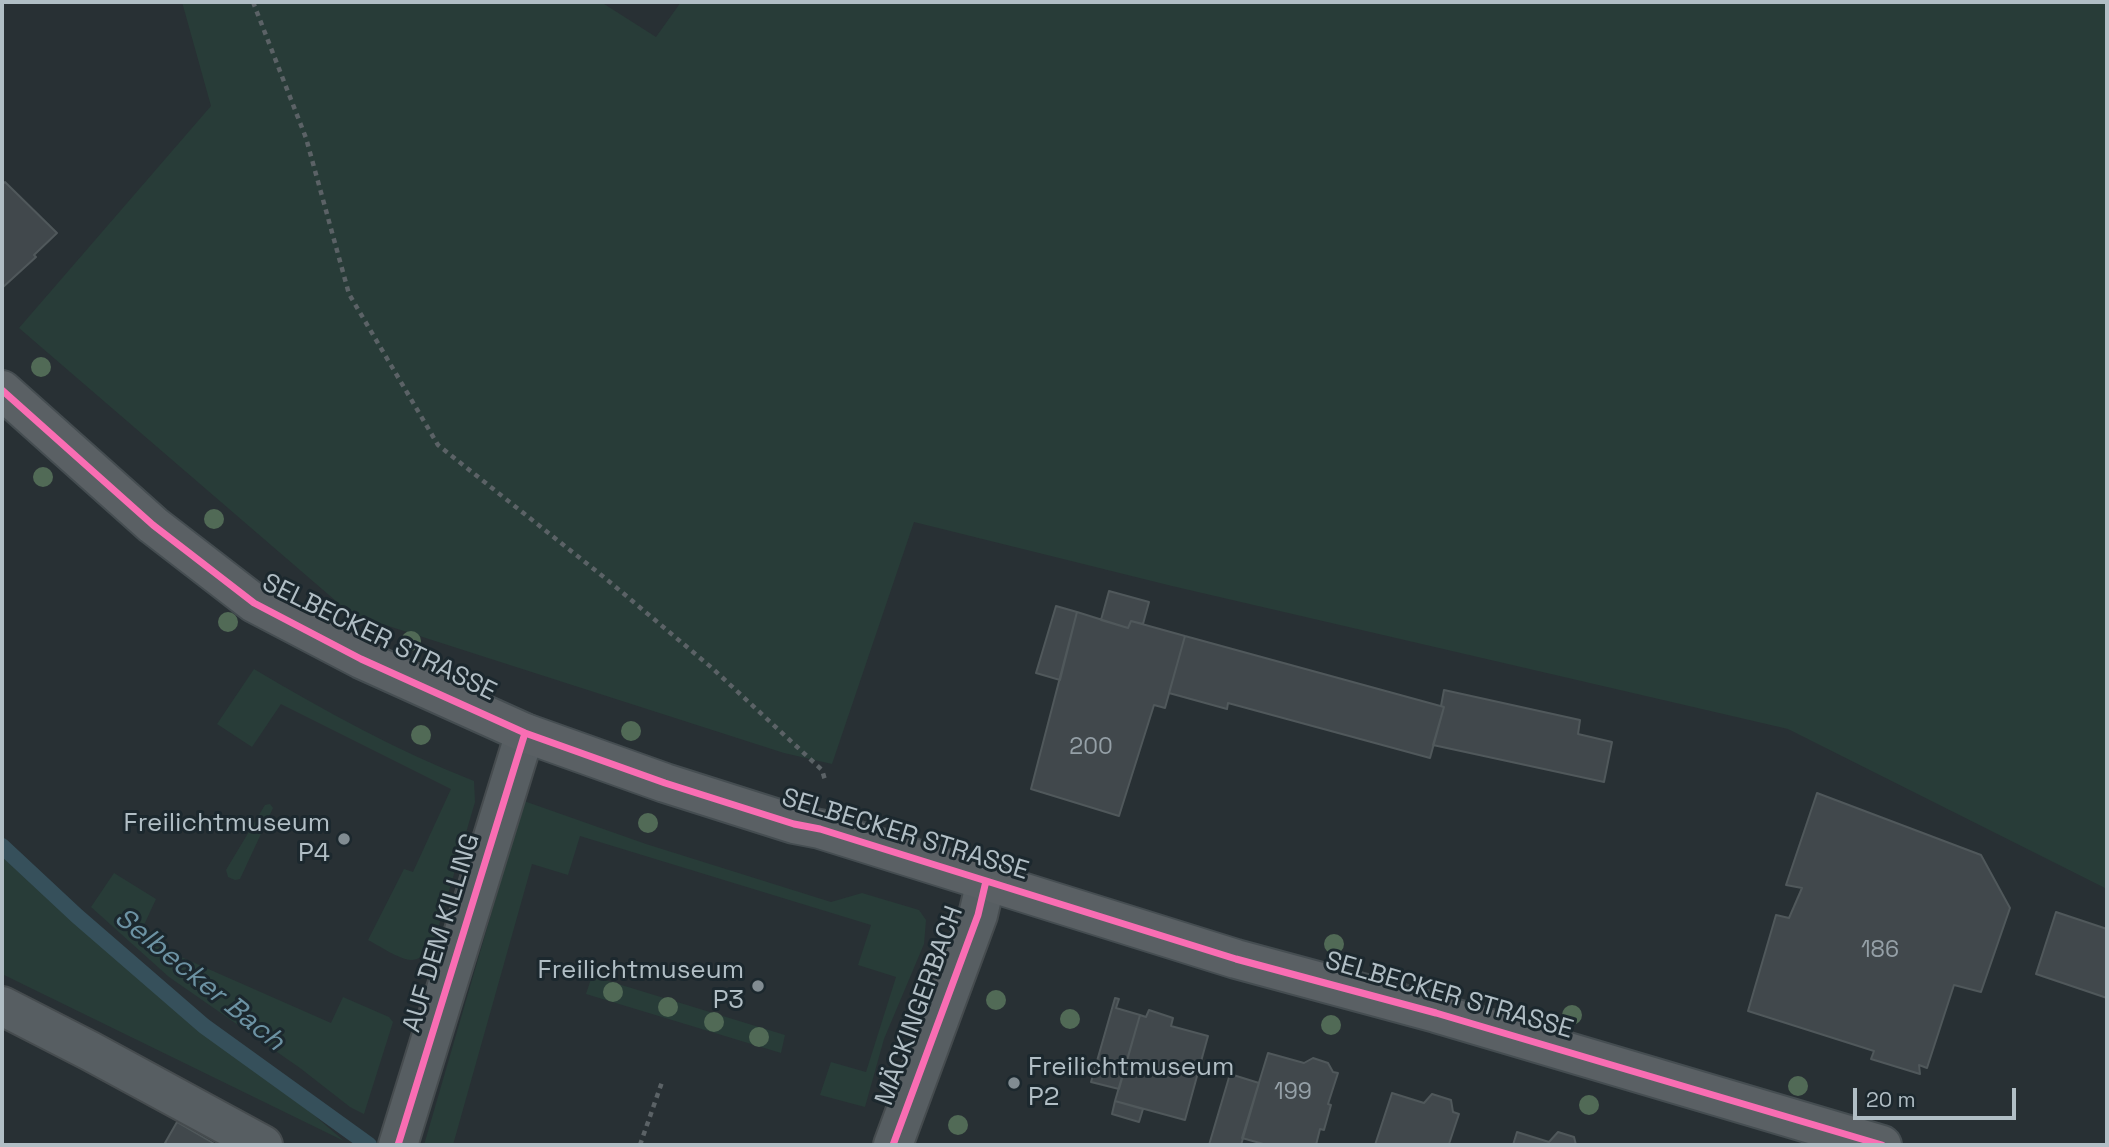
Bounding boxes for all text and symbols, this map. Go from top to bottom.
street label: SELBECKER STRASSE [257,568,501,708]
house number: 200 [1069,734,1113,762]
street label: SELBECKER STRASSE [778,783,1032,887]
place label: Freilichtmuseum P4 [124,808,330,870]
street label: AUF DEM KILLING [397,830,487,1036]
marker: Freilichtmuseum P4 [336,831,352,847]
water label: Selbecker Bach [107,901,291,1059]
street label: MÄCKINGERBACH [869,902,971,1110]
house number: 186 [1861,937,1899,965]
street label: SELBECKER STRASSE [1321,946,1577,1046]
place label: Freilichtmuseum P3 [538,955,744,1016]
marker: Freilichtmuseum P3 [750,978,766,994]
place label: Freilichtmuseum P2 [1028,1052,1234,1114]
scale bar [1857,1074,2020,1118]
marker: Freilichtmuseum P2 [1006,1075,1022,1091]
house number: 199 [1274,1079,1312,1107]
text: 20 m [1866,1086,1916,1113]

